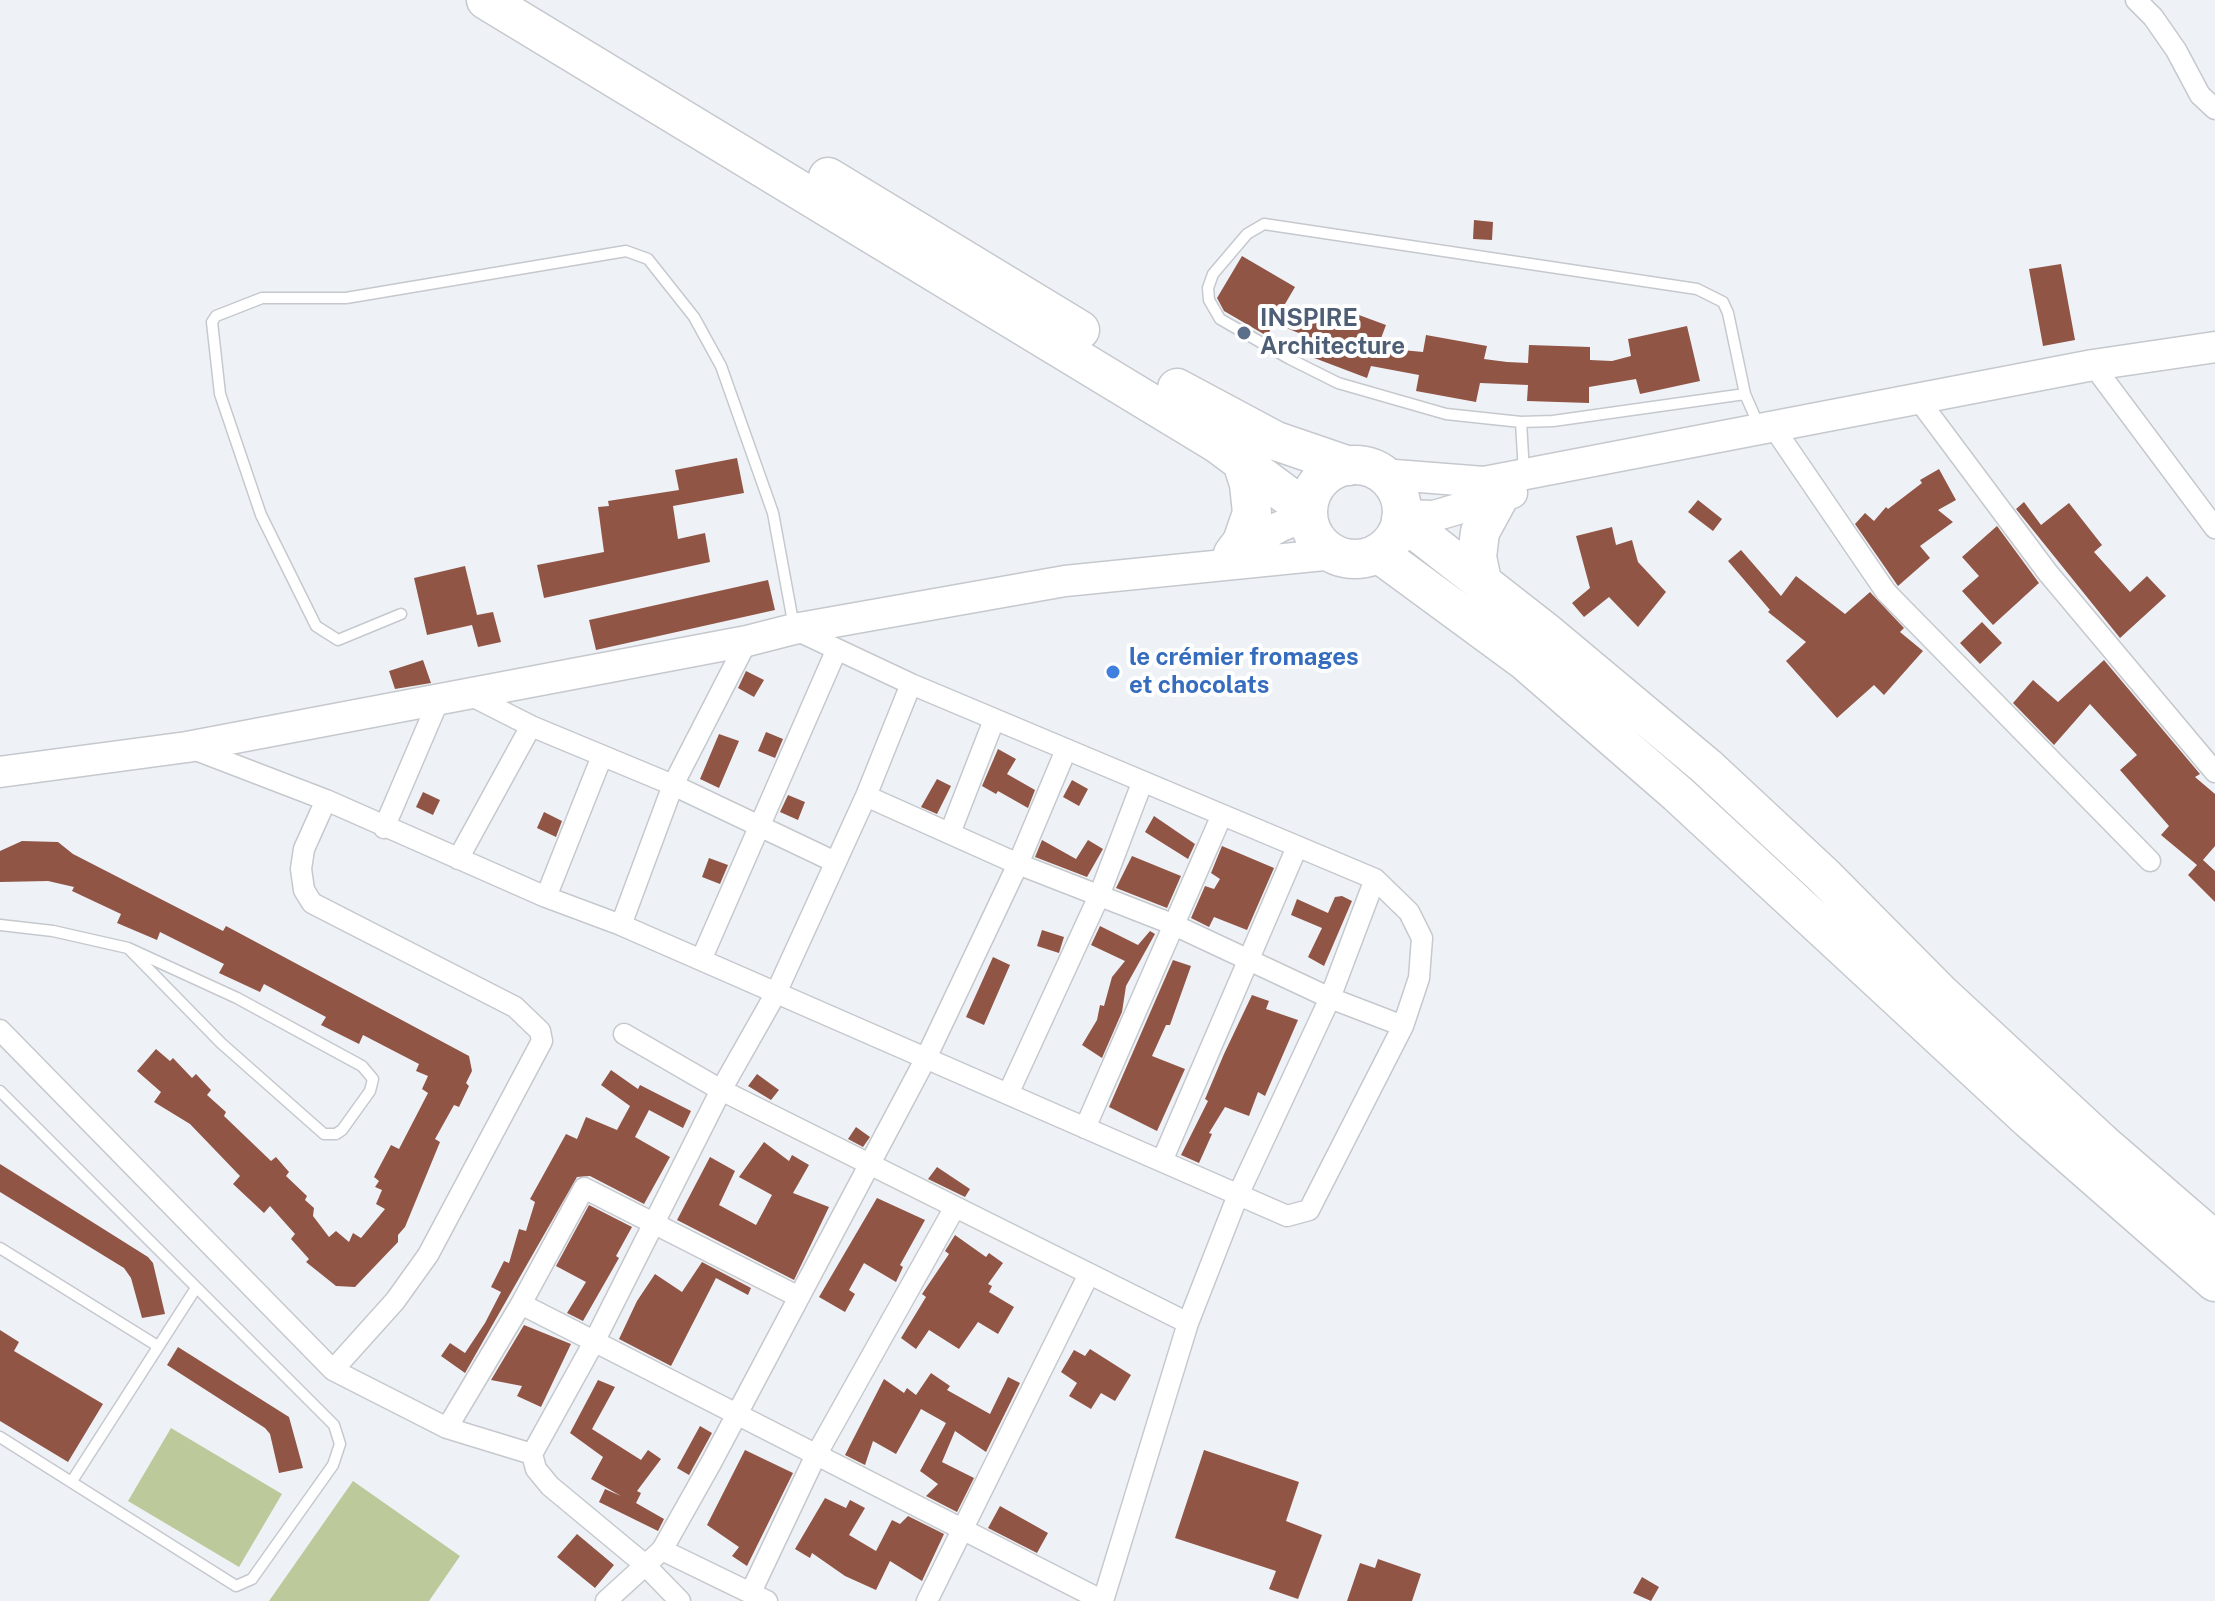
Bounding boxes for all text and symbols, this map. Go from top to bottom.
place label: INSPIRE Architecture [1260,305,1405,361]
marker: INSPIRE Architecture [1235,324,1253,342]
place label: le crémier fromages et chocolats [1129,644,1359,700]
marker: le crémier fromages et chocolats [1104,663,1122,681]

